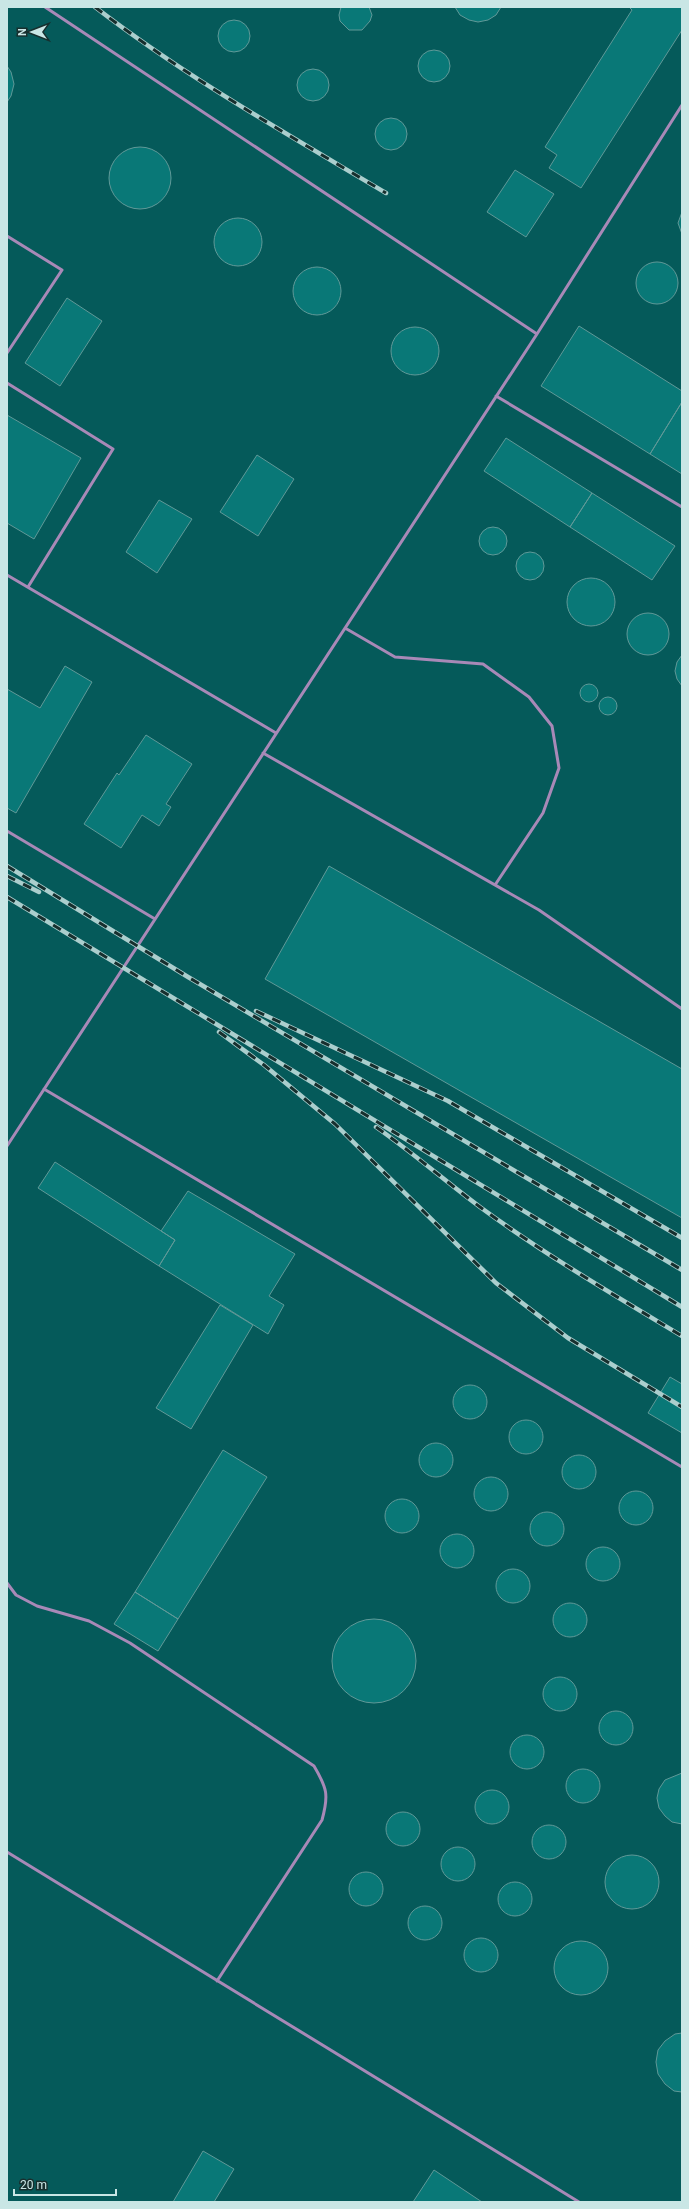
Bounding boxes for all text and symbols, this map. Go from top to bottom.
north arrow [12,12,52,52]
text: N [16,28,29,36]
scale bar [14,2171,116,2197]
text: 20 m [20,2178,47,2192]

